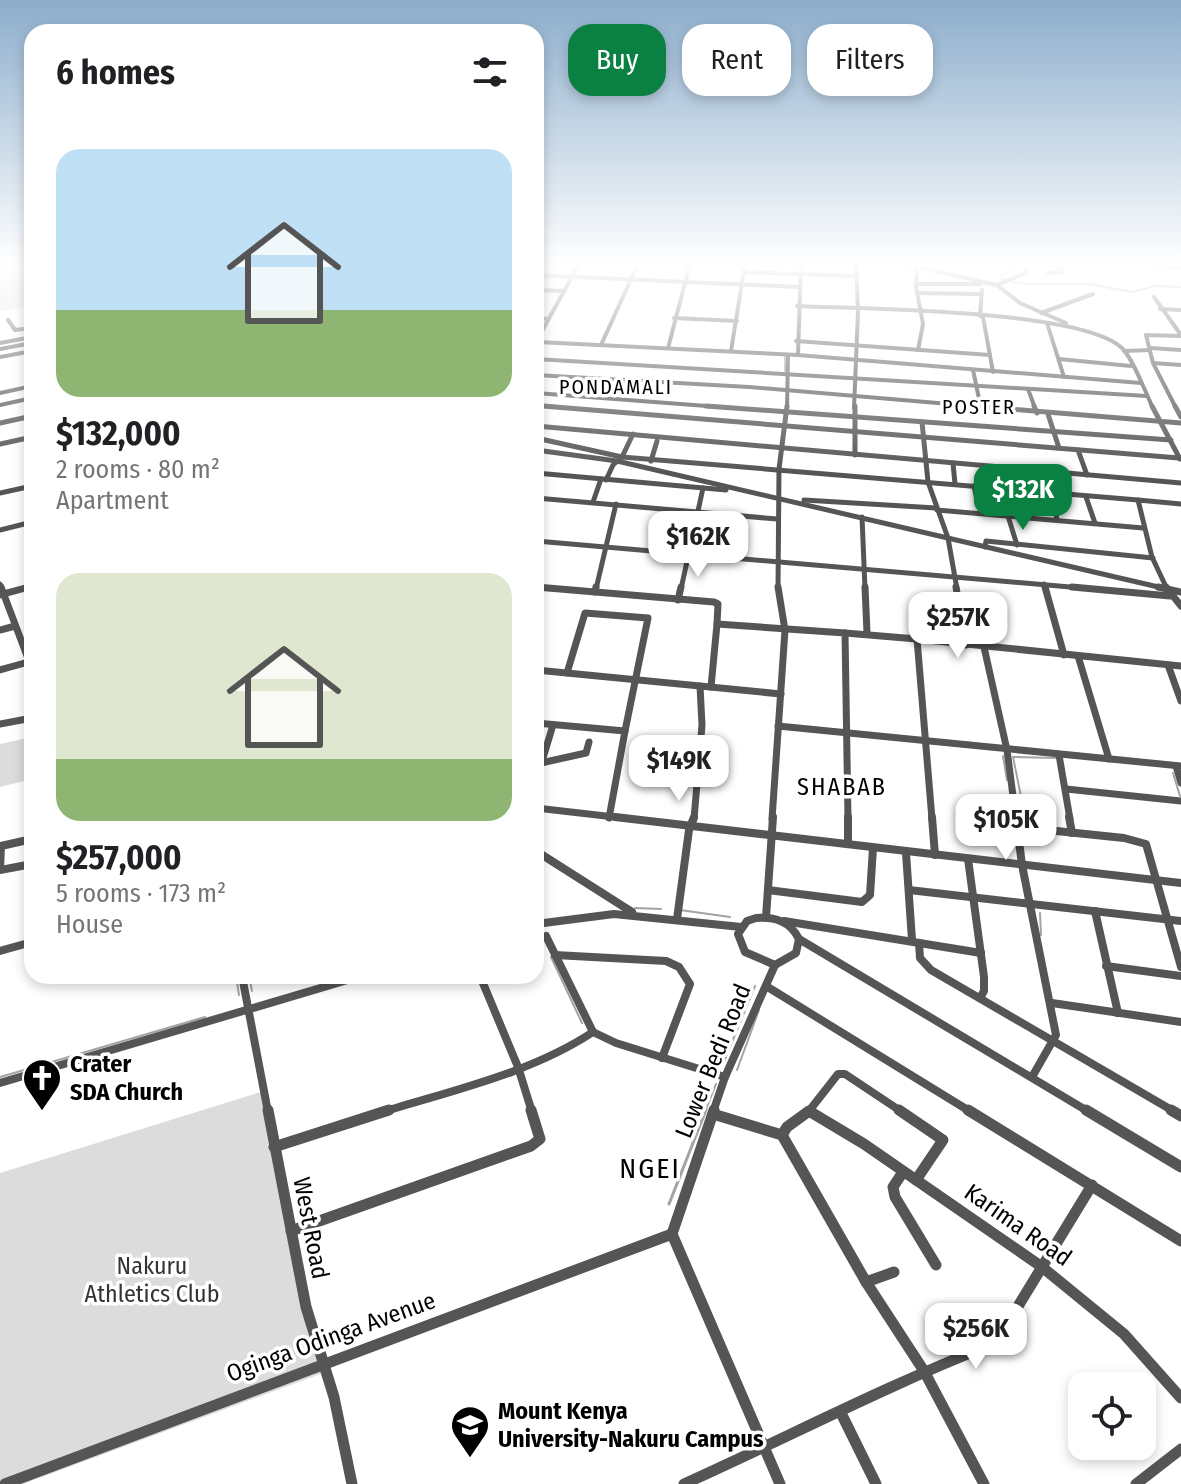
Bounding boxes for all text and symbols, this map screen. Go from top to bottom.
chip: Buy [568,24,666,96]
chip: Rent [682,24,791,96]
chip: Filters [807,24,933,96]
icon: filters [468,50,512,94]
text: 6 homes [56,52,175,93]
icon: home [212,201,356,345]
district label: PONDAMALI [559,375,673,399]
district label: POSTER [942,395,1016,419]
text: $132,000 [56,413,181,454]
text: 2 rooms · 80 m² [56,454,220,485]
pin: $132K [967,464,1079,532]
text: $132K [992,474,1054,505]
text: Apartment [56,485,169,516]
pin: $162K [642,511,754,579]
text: $162K [666,521,730,552]
pin: $257K [902,592,1014,660]
text: $257K [926,602,990,633]
icon: home [212,625,356,769]
pin: $149K [623,735,735,803]
text: $149K [647,745,711,776]
district label: SHABAB [797,773,887,801]
pin: $105K [950,794,1062,862]
text: $105K [973,804,1039,835]
text: $257,000 [56,837,182,878]
text: 5 rooms · 173 m² [56,878,226,909]
text: House [56,909,123,940]
street label: Lower Bedi Road [669,980,757,1142]
place label: Crater SDA Church [70,1050,183,1106]
church icon: Crater SDA Church [21,1057,63,1112]
district label: NGEI [619,1152,681,1185]
street label: West Road [287,1175,335,1281]
street label: Karima Road [959,1178,1077,1272]
park label: Nakuru Athletics Club [85,1252,219,1308]
street label: Oginga Odinga Avenue [223,1286,439,1388]
pin: $256K [920,1303,1032,1371]
text: $256K [943,1313,1009,1344]
map controls [1068,1372,1156,1460]
button: locate [1068,1372,1156,1460]
place label: Mount Kenya University-Nakuru Campus [498,1397,764,1453]
school or university icon: Mount Kenya University-Nakuru Campus [449,1404,491,1459]

